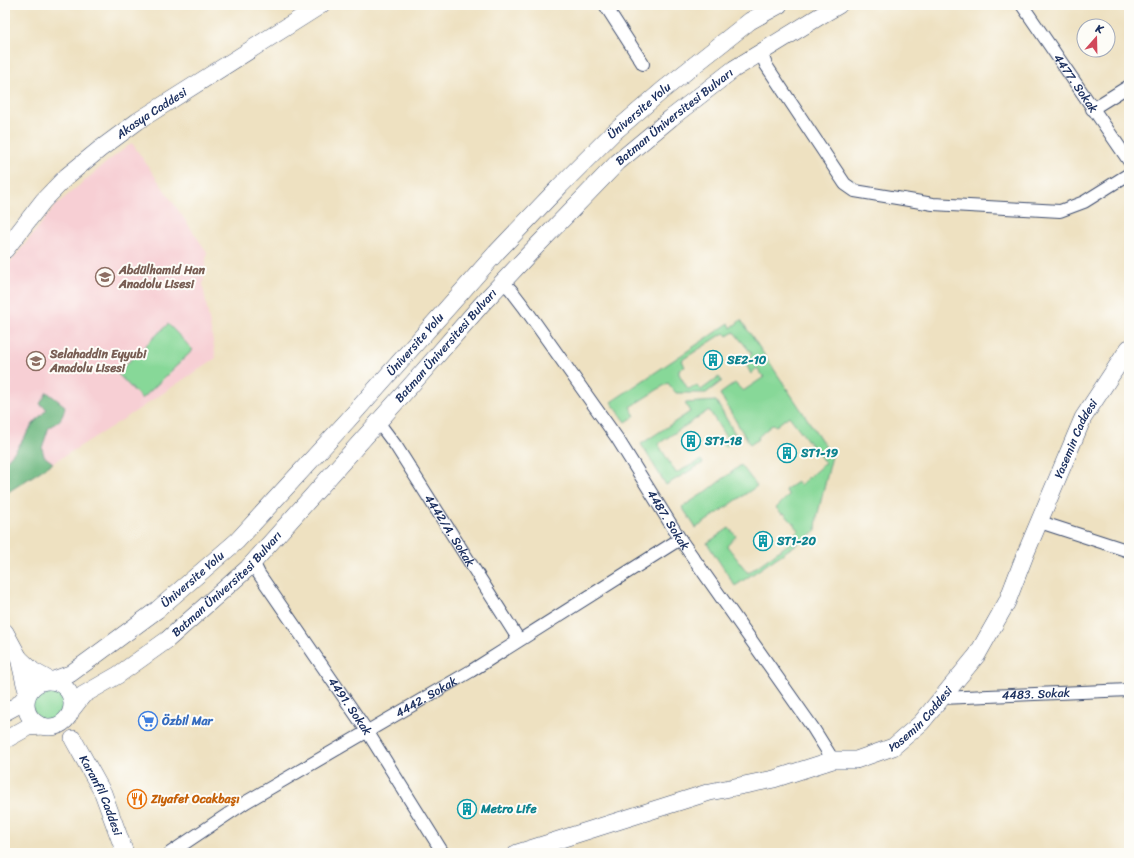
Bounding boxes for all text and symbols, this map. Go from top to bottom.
north arrow [1076,18,1116,58]
text: K [1092,19,1107,40]
street label: 4477. Sokak [1047,49,1104,118]
street label: Batman Üniversitesi Bulvarı [610,62,738,171]
street label: Üniversite Yolu [602,76,677,145]
street label: Akasya Caddesi [110,81,192,145]
place label: Abdülhamid Han Anadolu Lisesi [118,259,205,295]
school or university icon: Abdülhamid Han Anadolu Lisesi [94,266,116,288]
street label: Batman Üniversitesi Bulvarı [389,283,503,408]
street label: Üniversite Yolu [381,307,450,381]
place label: Selahaddin Eyyubi Anadolu Lisesi [49,343,147,379]
building icon: SE2-10 [702,349,724,371]
place label: SE2-10 [726,349,767,371]
school or university icon: Selahaddin Eyyubi Anadolu Lisesi [25,350,47,372]
street label: Yasemin Caddesi [1048,394,1104,482]
building icon: ST1-18 [680,430,702,452]
place label: ST1-18 [704,430,743,452]
building icon: ST1-19 [776,442,798,464]
place label: ST1-19 [800,442,839,464]
street label: 4487. Sokak [641,485,696,555]
street label: 4442/A. Sokak [418,490,481,572]
street label: Batman Üniversitesi Bulvarı [166,526,288,642]
building icon: ST1-20 [752,530,774,552]
place label: ST1-20 [776,530,817,552]
street label: Üniversite Yolu [156,545,230,613]
street label: 4442. Sokak [391,670,462,724]
street label: 4491. Sokak [322,673,378,740]
street label: Yasemin Caddesi [886,681,959,759]
street label: 4483. Sokak [1001,682,1071,706]
supermarket icon: Özbil Mar [137,710,159,732]
place label: Özbil Mar [161,710,214,732]
street label: Karanfil Caddesi [73,751,129,839]
restaurant icon: Ziyafet Ocakbaşı [126,788,148,810]
place label: Ziyafet Ocakbaşı [150,788,240,810]
building icon: Metro Life [456,798,478,820]
place label: Metro Life [480,798,537,820]

